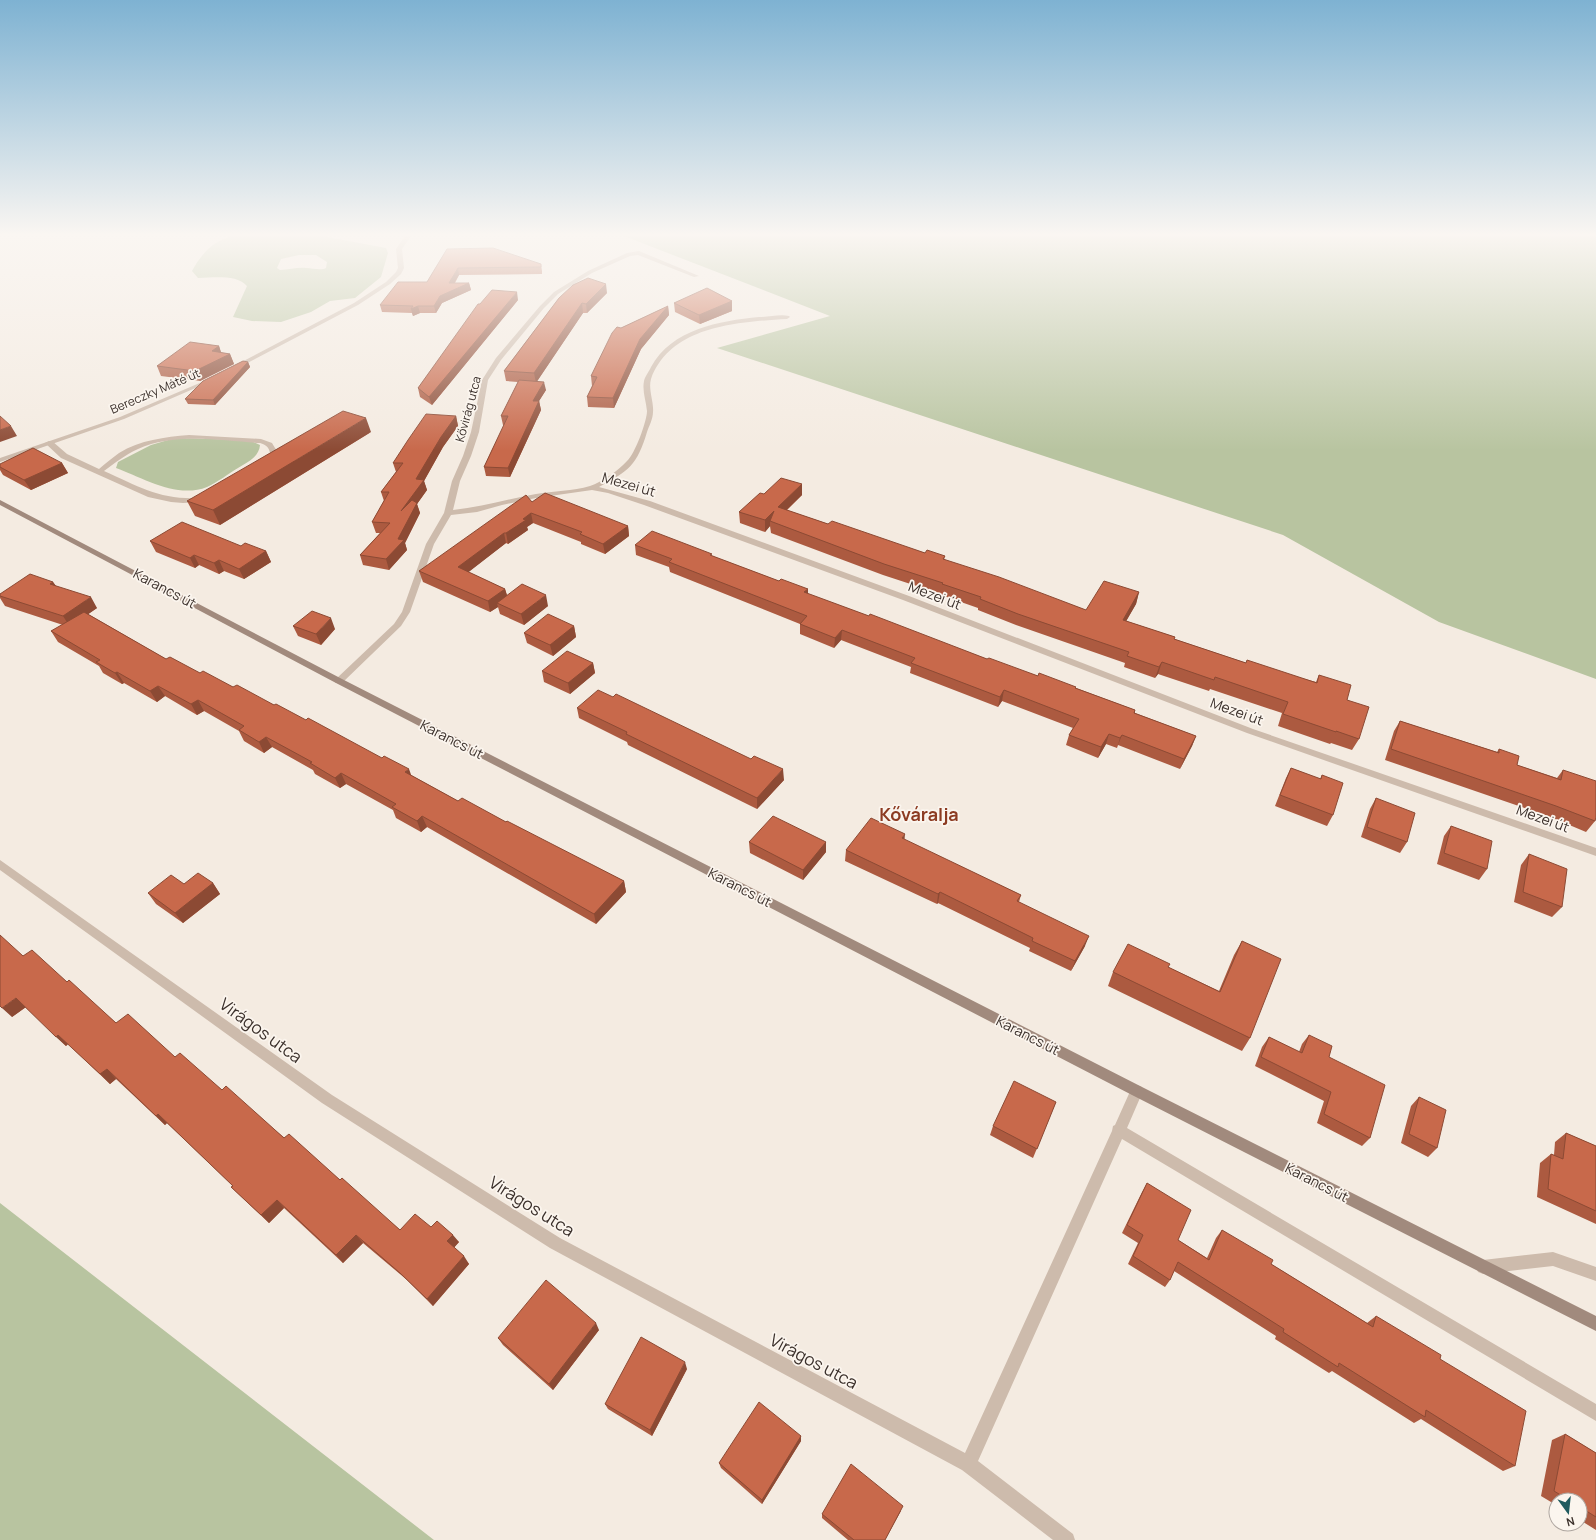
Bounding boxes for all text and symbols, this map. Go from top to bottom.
street label: Bereczky Máté út [107,364,203,418]
street label: Kővirág utca [451,374,485,444]
street label: Mezei út [600,467,658,501]
street label: Karancs út [130,563,200,613]
street label: Mezei út [906,576,964,614]
street label: Mezei út [1208,693,1266,729]
street label: Karancs út [417,715,487,763]
street label: Mezei út [1514,800,1572,836]
district label: Kőváralja [879,802,959,826]
street label: Karancs út [705,863,775,911]
street label: Virágos utca [215,992,307,1068]
street label: Karancs út [993,1011,1063,1059]
street label: Karancs út [1282,1158,1352,1206]
street label: Virágos utca [485,1171,579,1241]
street label: Virágos utca [766,1328,862,1394]
north arrow [1548,1492,1588,1532]
text: N [1565,1514,1576,1530]

